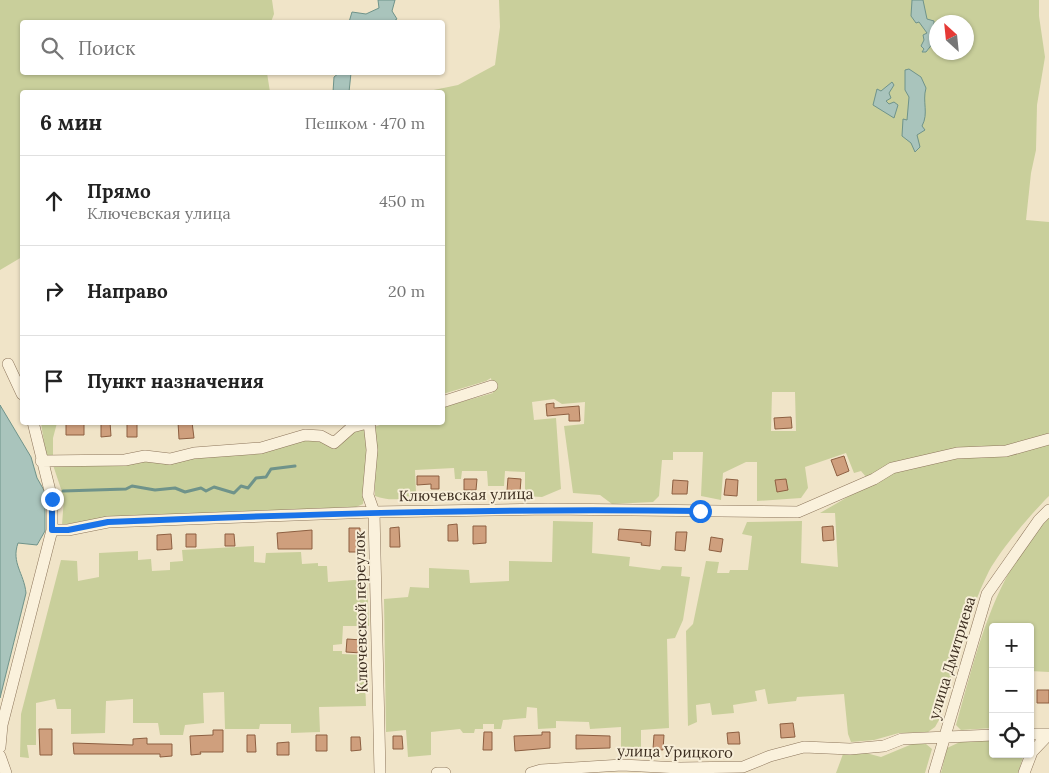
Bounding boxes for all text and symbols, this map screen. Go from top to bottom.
north arrow [929,15,974,60]
search box [20,20,445,75]
icon: search [38,34,66,62]
text: Поиск [78,36,135,60]
text: 6 мин [40,109,102,136]
text: Пешком · 470 m [305,113,425,133]
text: Прямо [87,179,151,203]
icon: ahead [40,187,68,215]
text: 450 m [379,191,425,211]
text: Ключевская улица [87,203,231,223]
icon: right [40,277,68,305]
text: Направо [87,279,168,303]
text: 20 m [388,281,425,301]
icon: arrive [40,367,68,395]
text: Пункт назначения [87,369,264,393]
street label: Ключевская улица [398,484,534,505]
route end [41,488,64,511]
route start [689,500,712,523]
street label: Ключевской переулок [350,531,371,693]
street label: улица Дмитриева [924,594,979,722]
map controls [989,623,1034,758]
button: + [989,623,1034,668]
button: − [989,668,1034,713]
button: locate [989,713,1034,758]
street label: улица Урицкого [617,741,733,762]

